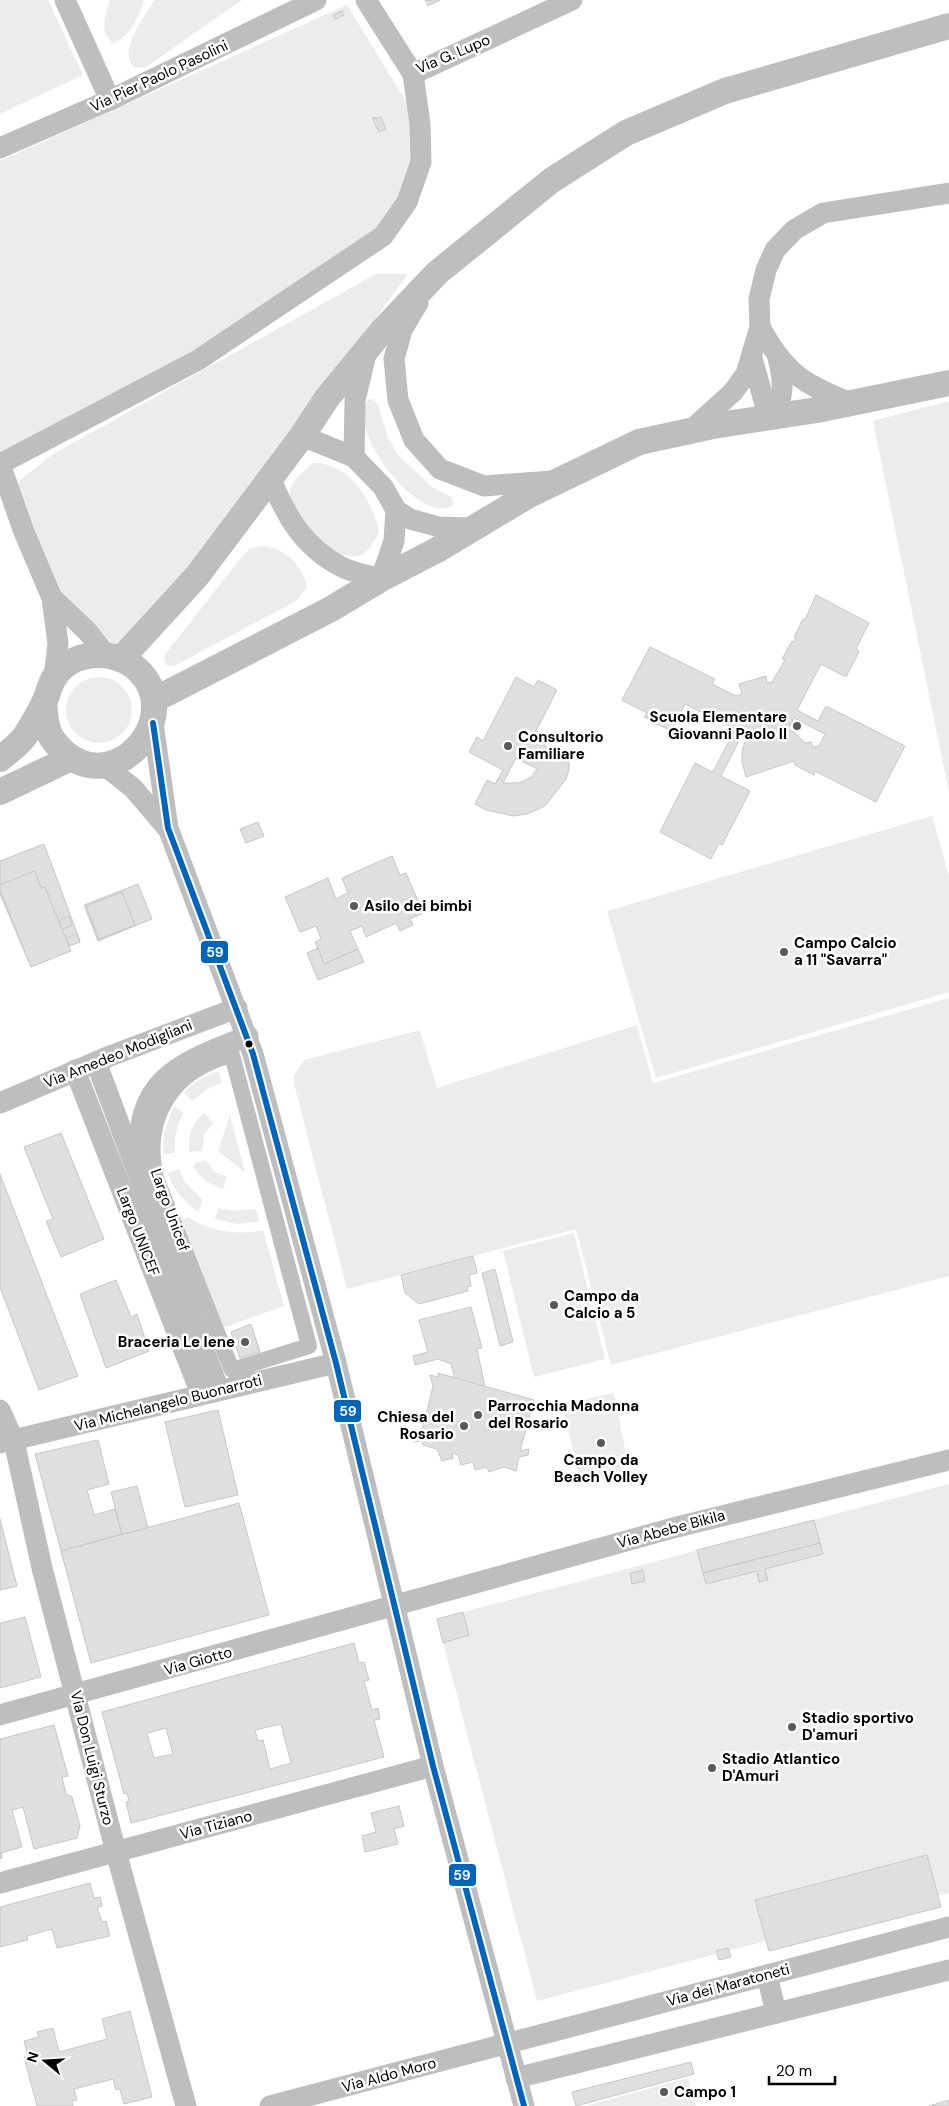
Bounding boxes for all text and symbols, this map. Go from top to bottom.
street label: Via G. Lupo [413,29,493,79]
street label: Via Pier Paolo Pasolini [87,35,231,117]
place label: Scuola Elementare Giovanni Paolo II [650,707,787,744]
marker: Scuola Elementare Giovanni Paolo II [791,720,803,732]
place label: Consultorio Familiare [518,727,604,764]
marker: Consultorio Familiare [502,740,514,752]
place label: Asilo dei bimbi [364,896,472,916]
marker: Asilo dei bimbi [348,900,360,912]
place label: Campo Calcio a 11 "Savarra" [794,933,897,970]
line badge: 59 [200,940,229,964]
text: 59 [206,943,224,961]
marker: Campo Calcio a 11 "Savarra" [778,946,790,958]
street label: Via Amedeo Modigliani [41,1015,195,1093]
unlabelled marker [244,1039,254,1049]
street label: Largo Unicef [146,1166,194,1254]
street label: Largo UNICEF [112,1185,164,1279]
place label: Campo da Calcio a 5 [564,1286,639,1323]
marker: Campo da Calcio a 5 [548,1299,560,1311]
place label: Braceria Le Iene [118,1332,235,1352]
marker: Braceria Le Iene [239,1336,251,1348]
street label: Via Michelangelo Buonarroti [72,1370,264,1436]
place label: Parrocchia Madonna del Rosario [488,1396,639,1433]
line badge: 59 [333,1399,362,1423]
text: 59 [339,1402,357,1420]
place label: Chiesa del Rosario [377,1407,454,1444]
marker: Parrocchia Madonna del Rosario [472,1409,484,1421]
marker: Chiesa del Rosario [458,1420,470,1432]
marker: Campo da Beach Volley [595,1437,607,1449]
place label: Campo da Beach Volley [554,1450,648,1487]
street label: Via Abebe Bikila [615,1505,727,1553]
street label: Via Giotto [162,1642,234,1680]
street label: Via Don Luigi Sturzo [66,1689,118,1828]
place label: Stadio sportivo D'amuri [802,1708,914,1745]
marker: Stadio sportivo D'amuri [786,1721,798,1733]
place label: Stadio Atlantico D'Amuri [722,1749,840,1786]
marker: Stadio Atlantico D'Amuri [706,1762,718,1774]
street label: Via Tiziano [178,1806,254,1844]
line badge: 59 [448,1863,477,1887]
text: 59 [453,1866,471,1884]
street label: Via dei Maratoneti [664,1959,792,2011]
north arrow [20,2036,70,2086]
text: N [22,2049,43,2065]
street label: Via Aldo Moro [340,2053,439,2097]
scale bar [769,2054,835,2086]
text: 20 m [776,2061,812,2081]
place label: Campo 1 [674,2082,736,2102]
marker: Campo 1 [658,2086,670,2098]

